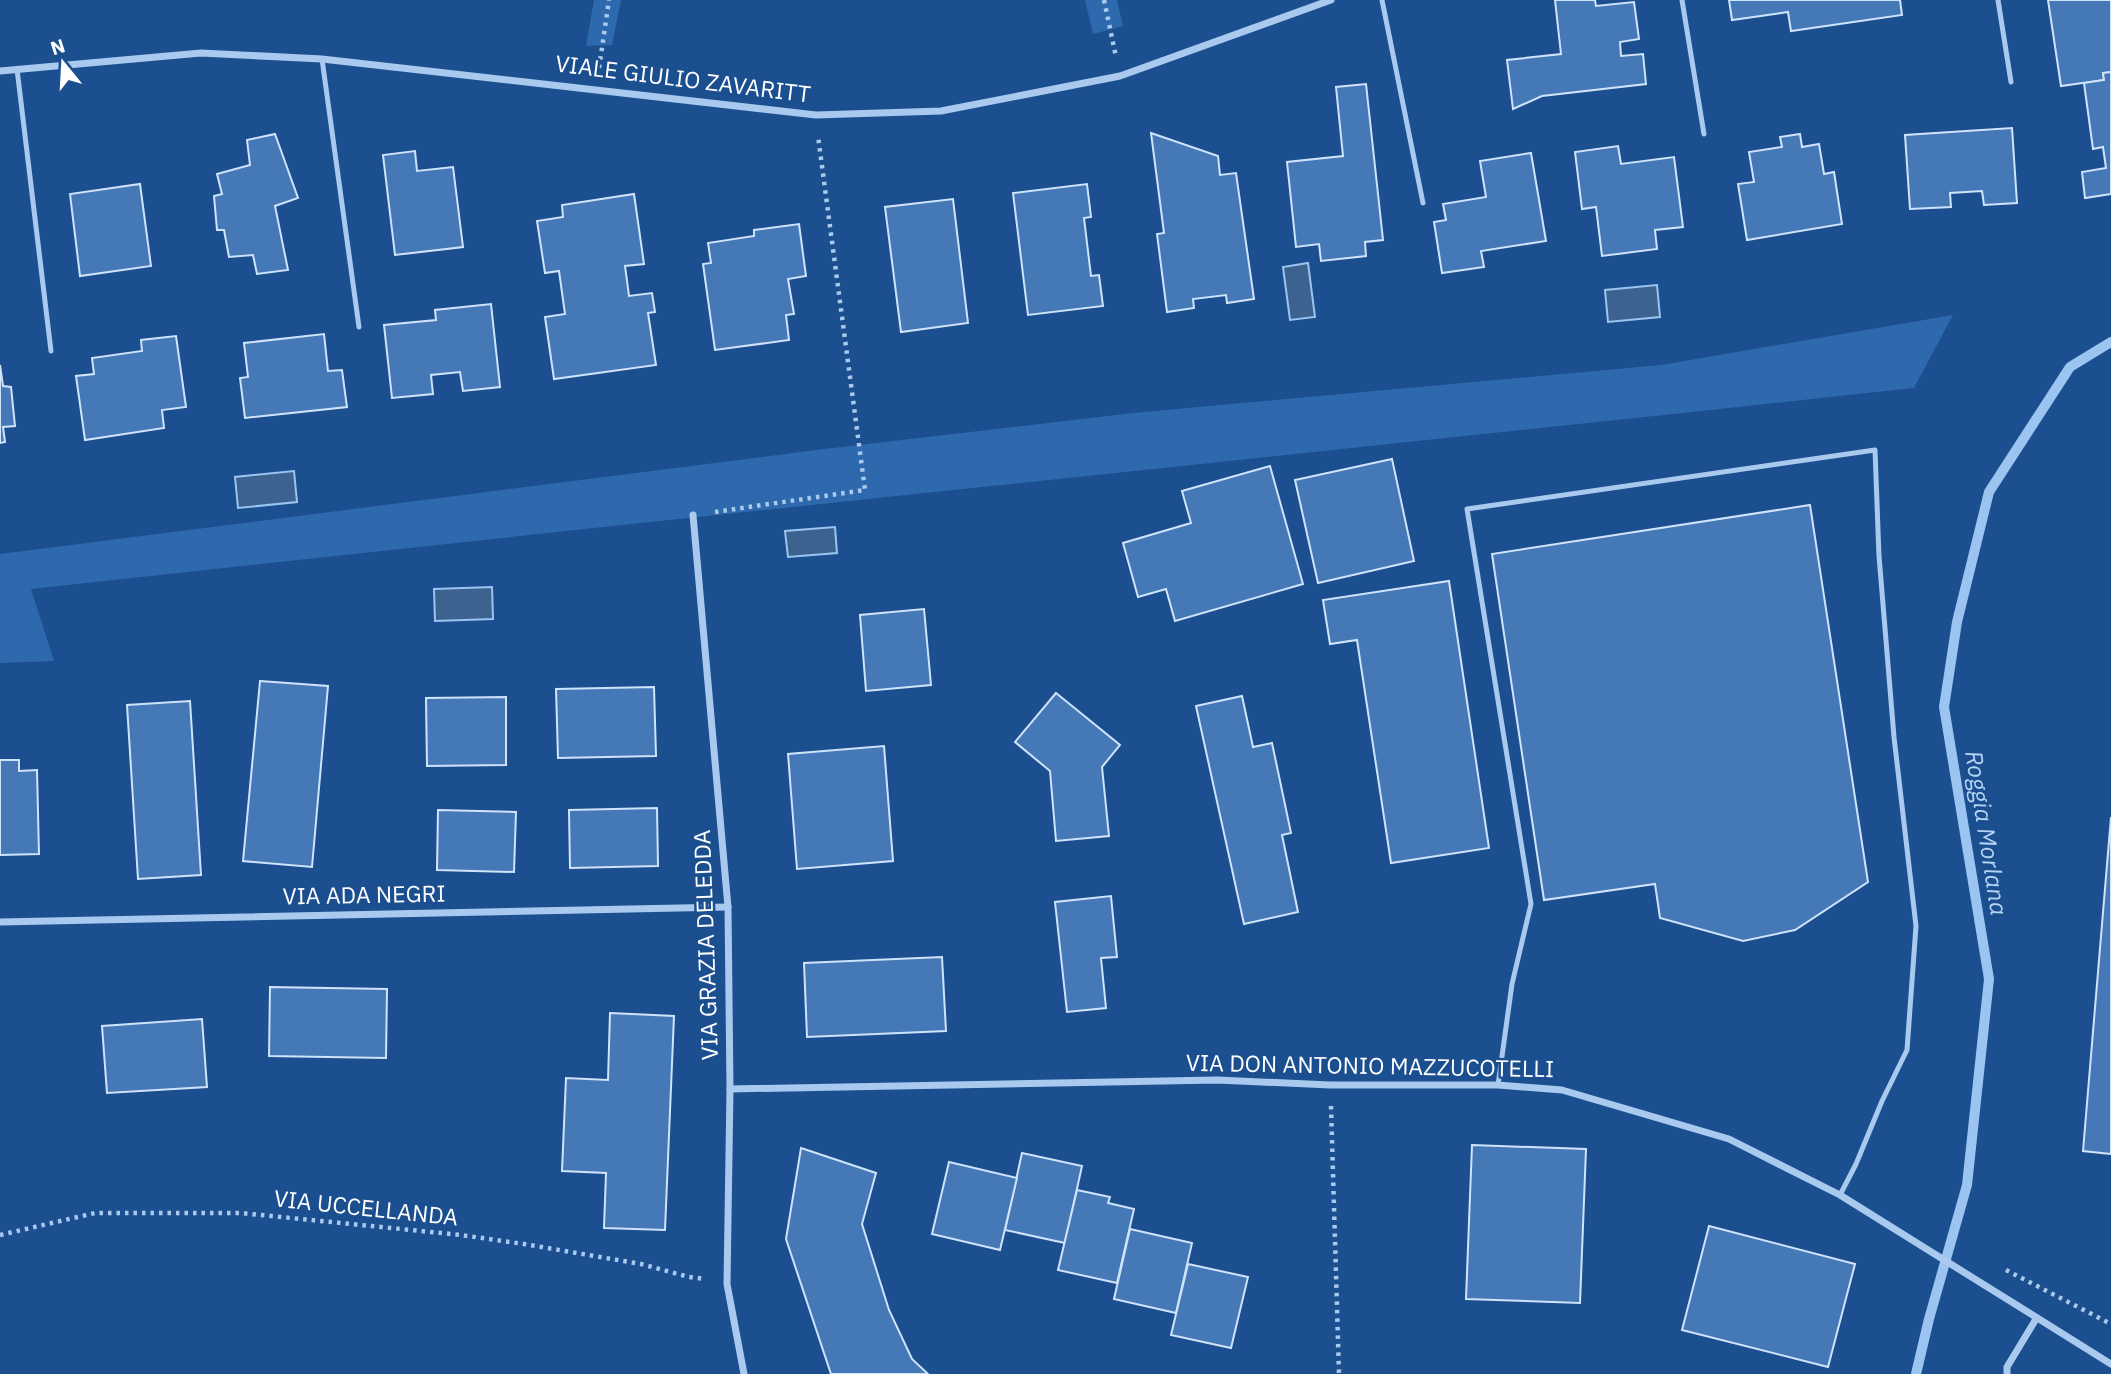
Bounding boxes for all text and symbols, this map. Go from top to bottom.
north arrow [28,28,98,98]
text: N [47,33,68,60]
street label: VIALE GIULIO ZAVARITT [554,47,813,109]
water label: Roggia Morlana [1958,748,2016,918]
street label: VIA GRAZIA DELEDDA [686,829,724,1061]
street label: VIA ADA NEGRI [282,878,446,910]
street label: VIA DON ANTONIO MAZZUCOTELLI [1186,1047,1554,1083]
street label: VIA UCCELLANDA [273,1182,460,1232]

